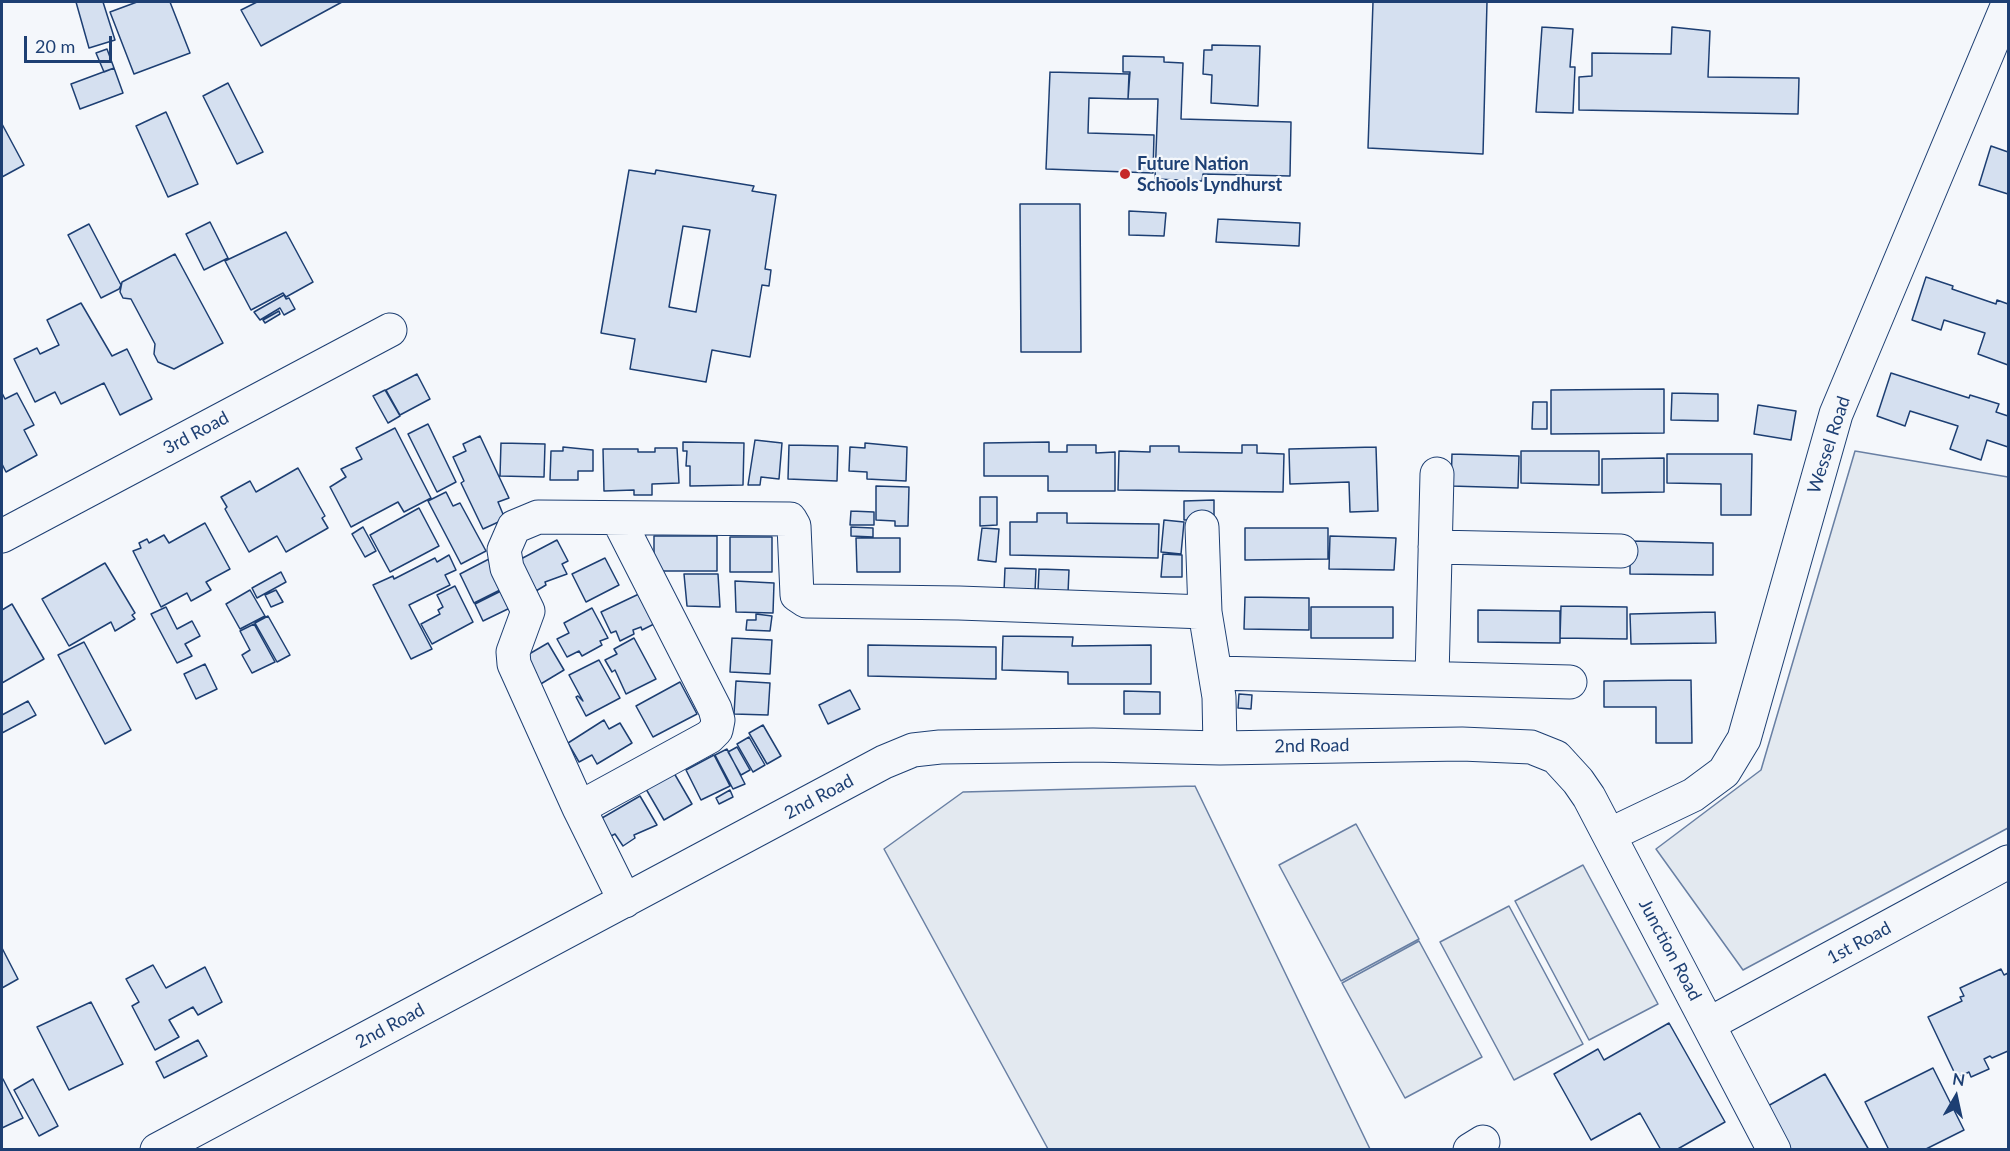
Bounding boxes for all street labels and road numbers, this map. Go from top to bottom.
street label: Wessel Road [1803,394,1855,496]
street label: 3rd Road [159,407,233,459]
street label: 2nd Road [1274,735,1350,757]
street label: 2nd Road [781,770,857,824]
street label: Junction Road [1634,896,1706,1004]
street label: 1st Road [1823,917,1895,969]
street label: 2nd Road [352,999,428,1053]

